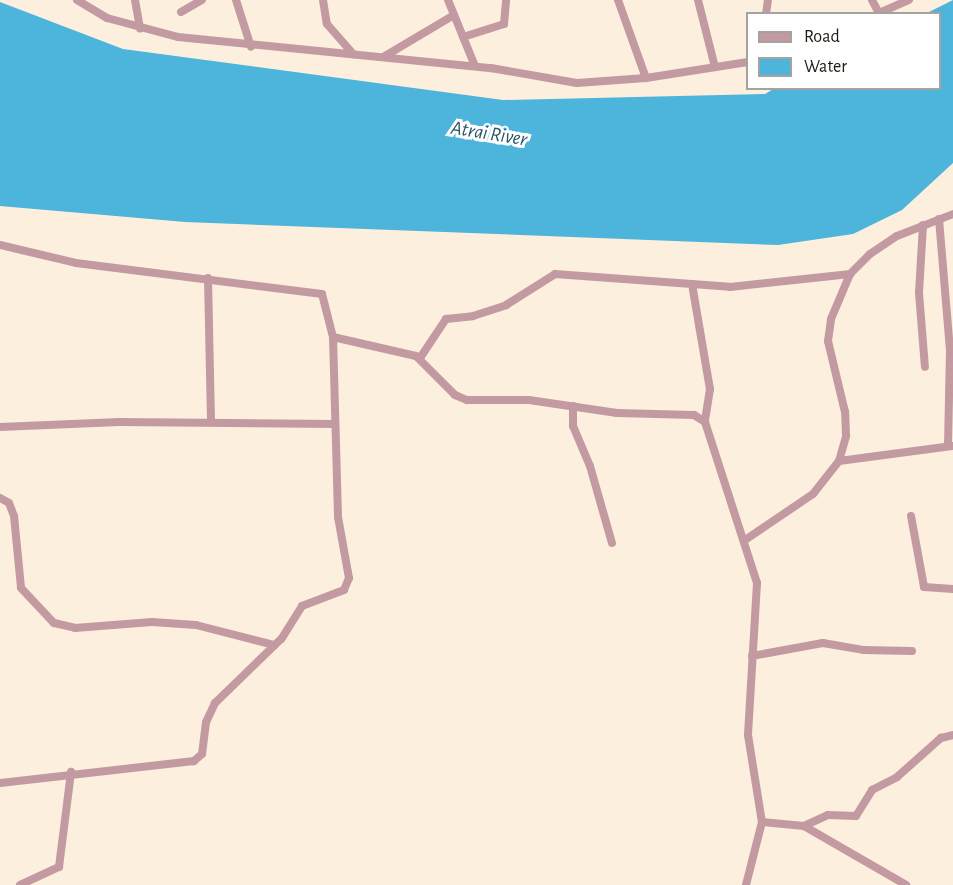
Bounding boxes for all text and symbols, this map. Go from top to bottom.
legend [746,12,941,90]
text: Road [804,28,840,46]
text: Water [804,58,847,76]
water label: Atrai River [449,116,529,152]

